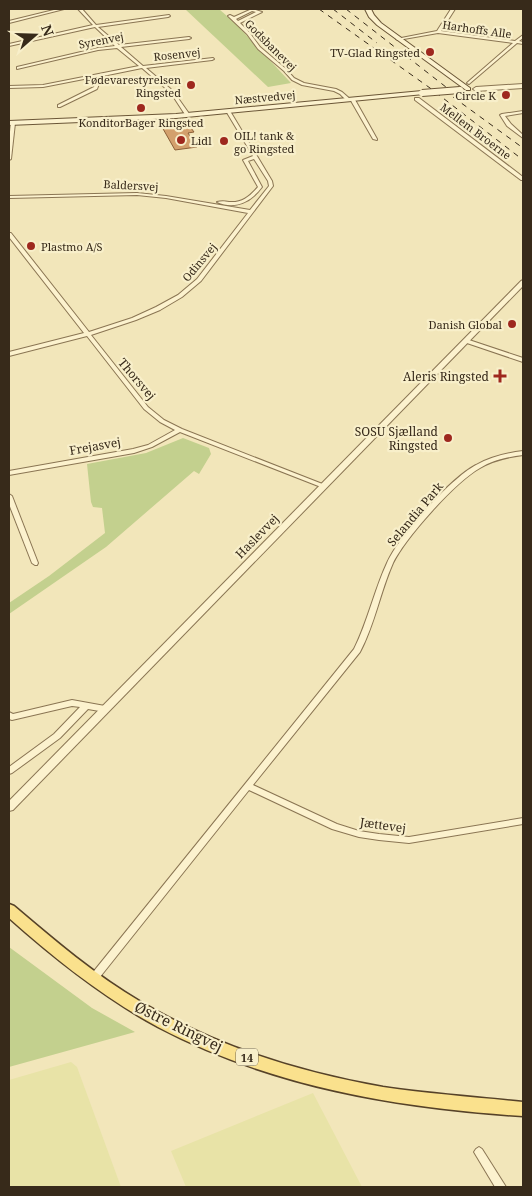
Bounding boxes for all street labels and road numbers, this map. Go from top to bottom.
street label: Godsbanevej [242,16,300,74]
street label: Harhoffs Alle [442,17,513,41]
street label: Syrenvej [77,28,125,52]
street label: Rosenvej [153,44,201,64]
street label: Næstvedvej [234,87,296,107]
street label: Mellem Broerne [438,99,515,163]
street label: Baldersvej [103,176,159,194]
street label: Odinsvej [178,240,220,284]
street label: Thorsvej [114,354,160,404]
street label: Frejasvej [68,433,122,459]
street label: Selandia Park [383,478,448,550]
street label: Haslevvej [232,510,282,562]
street label: Jættevej [358,813,407,837]
street label: Østre Ringvej [132,996,226,1056]
road number: 14 [236,1048,258,1066]

